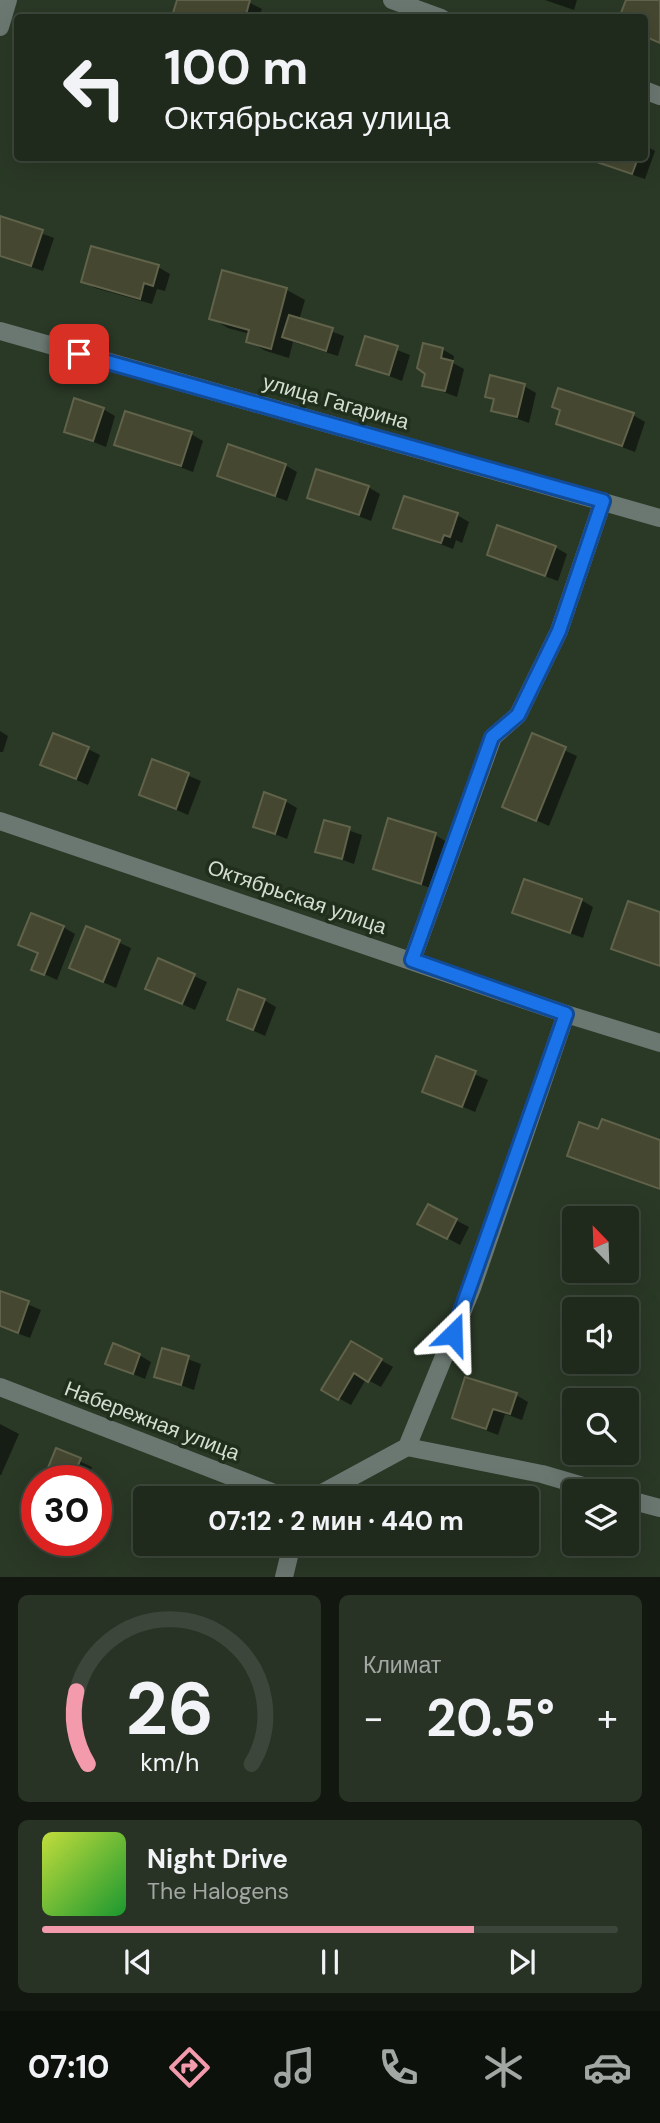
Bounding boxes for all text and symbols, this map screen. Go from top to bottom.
text: 100 m [164,35,308,99]
icon: left [49,42,140,133]
text: Октябрьская улица [164,97,450,139]
pin [49,324,109,384]
icon: arrive [60,335,98,373]
street label: улица Гагарина [260,368,413,436]
street label: Октябрьская улица [204,853,391,941]
north arrow [562,1206,639,1283]
map controls [562,1206,639,1556]
position arrow [416,1297,490,1371]
button: sound [562,1297,639,1374]
street label: Набережная улица [60,1375,244,1467]
button: search [562,1388,639,1465]
speed limit sign: 30 [21,1465,112,1556]
button: layers [562,1479,639,1556]
text: 07:12 · 2 мин · 440 m [208,1504,464,1538]
text: Климат [363,1650,441,1680]
text: 26 [125,1663,214,1758]
text: 20.5° [426,1684,555,1752]
text: − [363,1693,384,1743]
text: + [597,1693,618,1743]
text: km/h [140,1746,199,1779]
text: Night Drive [147,1842,288,1876]
text: The Halogens [147,1876,289,1906]
icon: previous [119,1943,157,1981]
icon: pause [311,1943,349,1981]
icon: next [503,1943,541,1981]
icon: directions [165,2043,214,2092]
icon: music [270,2043,319,2092]
icon: phone [374,2043,423,2092]
icon: climate [479,2043,528,2092]
icon: car [583,2043,632,2092]
text: 07:10 [28,2046,110,2088]

